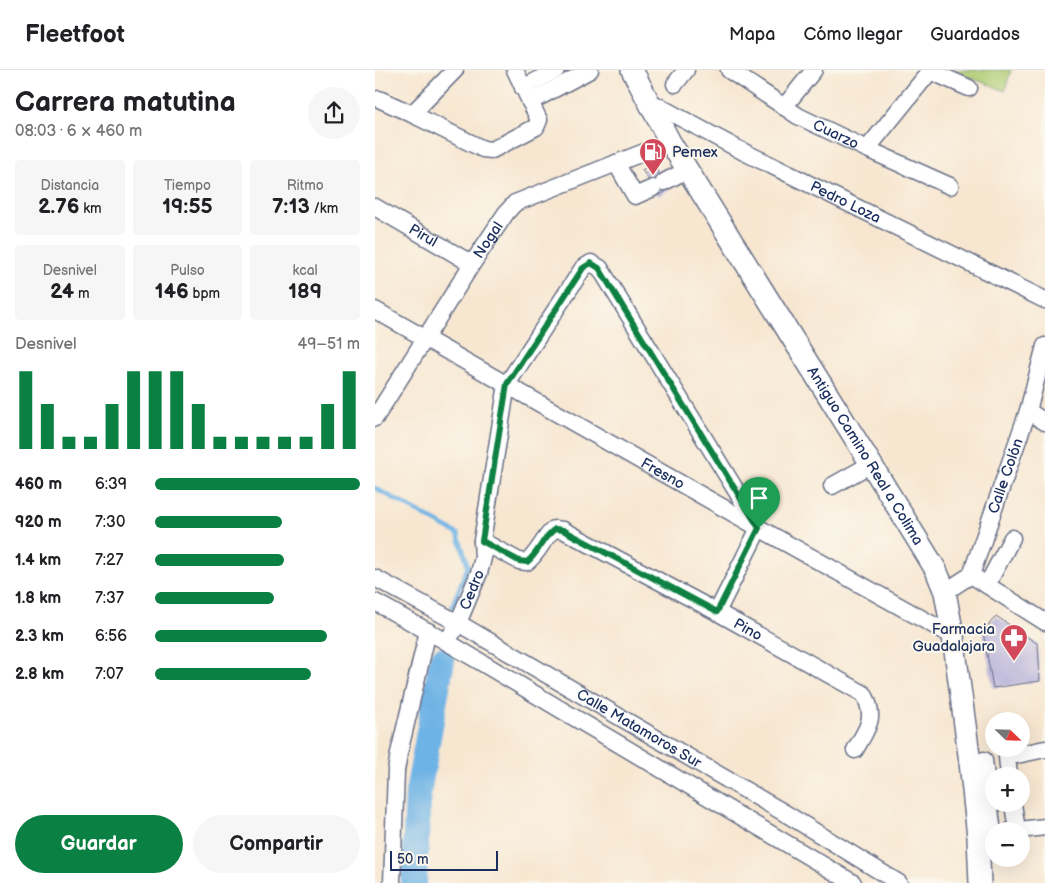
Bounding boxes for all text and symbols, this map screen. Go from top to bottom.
text: Fleetfoot [25,20,125,49]
text: Mapa [729,24,775,45]
text: Cómo llegar [803,24,902,45]
text: Guardados [930,24,1020,45]
text: Carrera matutina [15,86,236,119]
button: share [308,87,360,139]
street label: Cuarzo [810,116,862,154]
text: 08:03 · 6 × 460 m [15,122,142,141]
fuel station icon: Pemex [638,137,668,176]
place label: Pemex [672,143,718,162]
text: Distancia [40,177,99,194]
text: Tiempo [164,177,211,194]
text: Ritmo [287,177,324,194]
street label: Pedro Loza [807,177,884,228]
text: 2.76 [38,194,79,219]
text: 19:55 [162,194,213,219]
text: 7:13 [272,194,310,219]
text: km [79,200,102,217]
text: /km [310,200,338,217]
street label: Nogal [469,218,508,262]
street label: Pirul [405,220,441,252]
text: Desnivel [43,262,97,279]
text: Pulso [170,262,205,279]
text: kcal [293,262,318,279]
text: 24 [50,279,74,304]
text: 146 [155,279,189,304]
text: 189 [288,279,322,304]
text: m [74,285,90,302]
text: bpm [189,285,220,302]
text: Desnivel [15,335,77,354]
text: 49–51 m [298,335,360,354]
street label: Antiguo Camino Real a Colima [803,363,927,549]
street label: Calle Colón [984,436,1028,516]
street label: Fresno [637,454,688,494]
text: 460 m [15,475,62,494]
text: 6:39 [95,475,127,494]
pin [738,477,780,528]
icon: arrive [745,484,773,512]
text: 920 m [15,513,62,532]
text: 7:30 [95,513,125,532]
text: 1.4 km [15,551,61,570]
text: 7:27 [95,551,123,570]
street label: Cedro [456,567,489,613]
text: 1.8 km [15,589,61,608]
text: 7:37 [95,589,124,608]
street label: Pino [730,614,766,645]
place label: Farmacia Guadalajara [912,620,995,656]
pharmacy icon: Farmacia Guadalajara [999,623,1029,662]
text: 2.3 km [15,627,64,646]
text: 6:56 [95,627,127,646]
text: 2.8 km [15,665,64,684]
text: 7:07 [95,665,123,684]
street label: Calle Matamoros Sur [573,685,705,773]
north arrow [985,712,1030,758]
map controls [985,712,1030,867]
button: + [985,767,1030,812]
button: Guardar [15,815,183,873]
button: Compartir [193,815,360,873]
button: − [985,822,1030,867]
scale bar [390,848,497,871]
text: 50 m [397,851,429,868]

